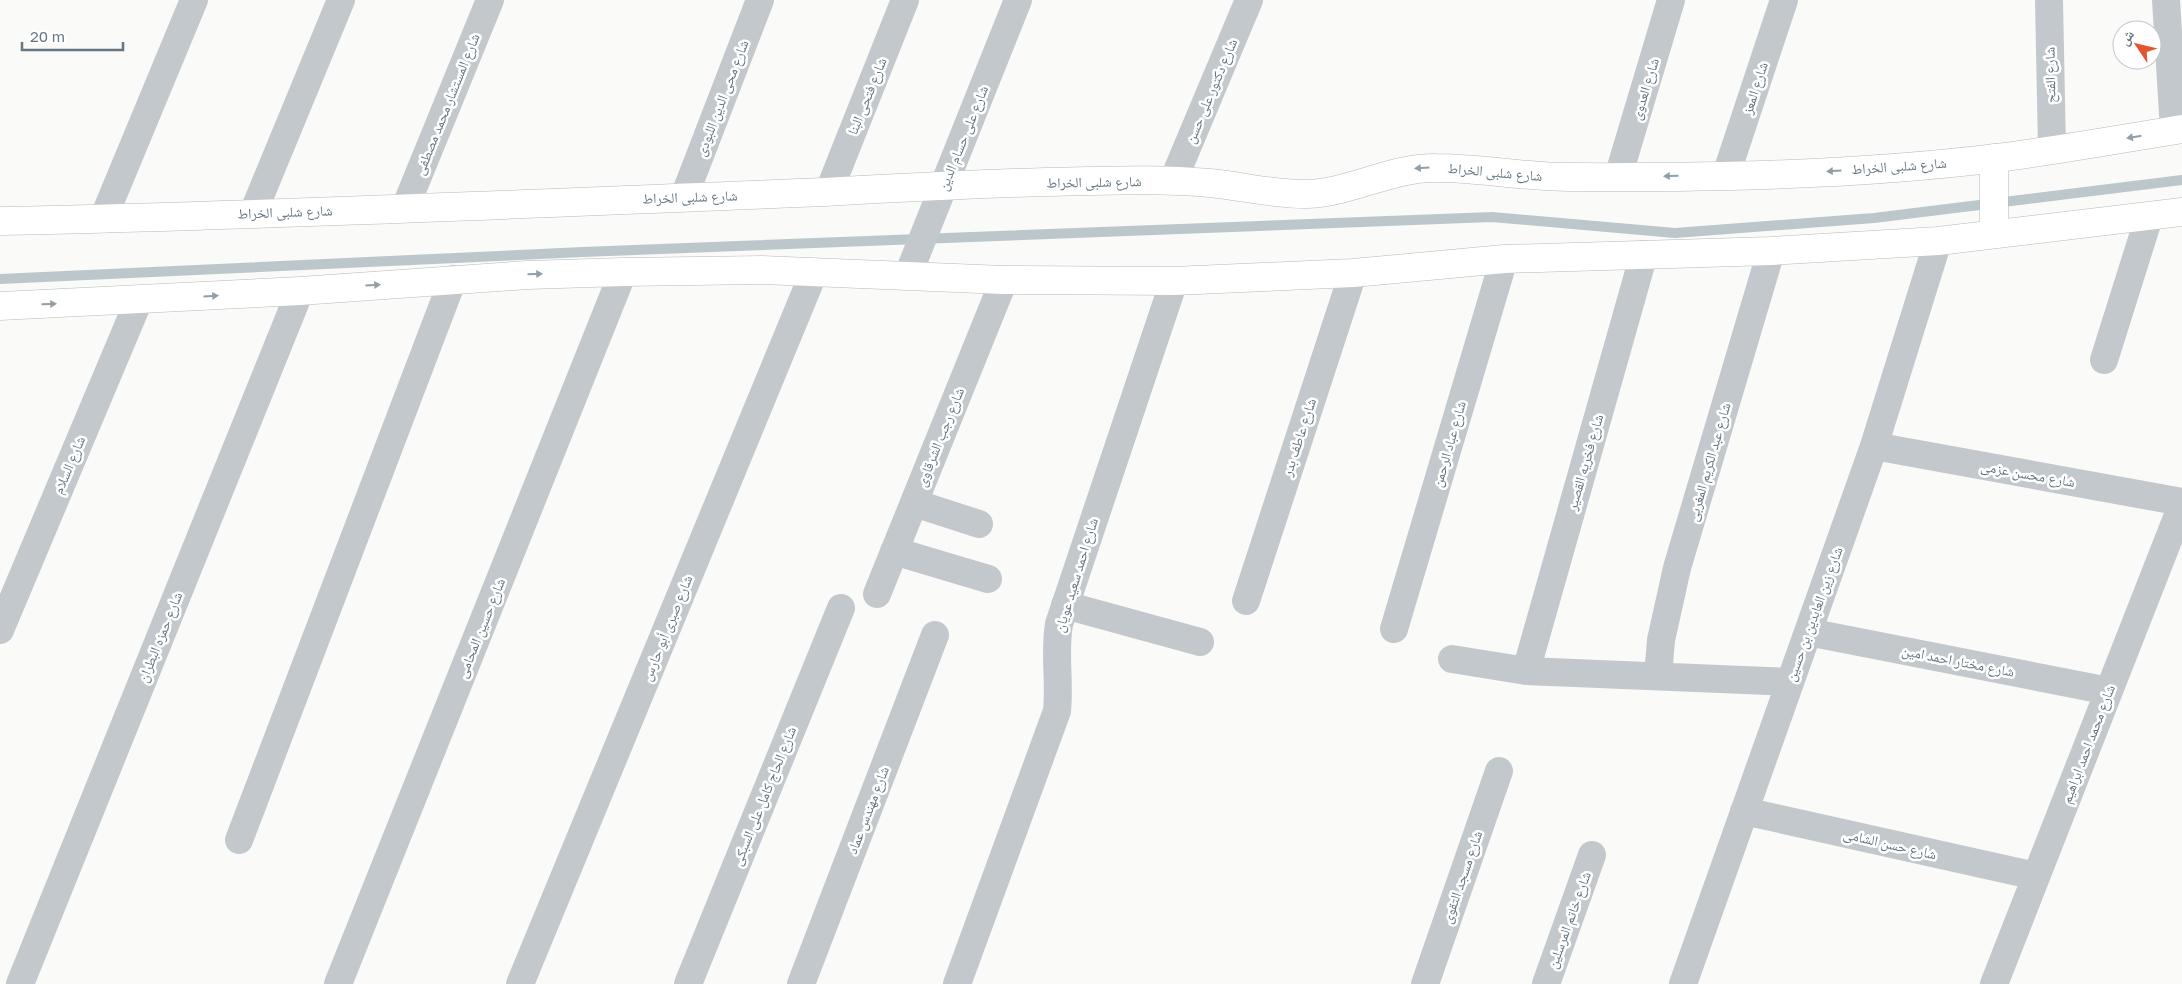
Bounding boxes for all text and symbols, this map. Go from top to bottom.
scale bar [22,20,124,52]
north arrow [2112,20,2162,70]
text: ش [2115,26,2138,49]
text: 20 m [30,27,65,45]
street label: شارع المستشار محمد مصطفى [410,31,485,178]
street label: شارع دكتور على حسن [1181,36,1242,147]
street label: شارع محى الدين اللبودى [692,37,753,159]
street label: شارع الفتح [2041,47,2060,103]
street label: شارع فتحى البنا [843,55,892,138]
street label: شارع العدوى [1627,56,1664,123]
street label: شارع المعز [1738,60,1773,118]
street label: شارع على حسام الدين [934,83,993,194]
one-way arrow [2126,133,2142,141]
street label: شارع شلبى الخراط [1851,154,1947,179]
street label: شارع شلبى الخراط [1447,159,1543,186]
one-way arrow [1413,165,1429,173]
one-way arrow [1825,167,1841,175]
street label: شارع شلبى الخراط [1046,172,1142,193]
one-way arrow [1663,173,1679,181]
street label: شارع شلبى الخراط [642,186,738,209]
street label: شارع شلبى الخراط [237,201,333,224]
one-way arrow [528,270,544,278]
one-way arrow [365,281,381,289]
one-way arrow [203,291,219,299]
one-way arrow [41,300,57,308]
street label: شارع رجب الشرقاوى [912,385,969,490]
street label: شارع عاطف بدر [1278,396,1321,479]
street label: شارع عباد الرحمن [1428,399,1471,490]
street label: شارع عبد الكريم المغربى [1683,401,1735,524]
street label: شارع فخريه القصير [1562,412,1608,513]
street label: شارع السلام [49,433,90,497]
street label: شارع محسن عزمى [1979,457,2077,492]
street label: شارع احمد سعيد عويان [1050,516,1103,635]
street label: شارع زين العابدين بن حسين [1781,544,1848,684]
street label: شارع صبرى أبو حارس [638,573,697,684]
street label: شارع حسين المحامى [453,575,510,681]
street label: شارع حمزه البطران [134,589,187,685]
street label: شارع مختار احمد امين [1900,641,2016,682]
street label: شارع محمد احمد ابراهيم [2057,682,2120,806]
street label: شارع الحاج كامل على السبكى [728,724,801,869]
street label: شارع مهندس عماد [843,764,894,857]
street label: شارع حسن الشامى [1841,825,1938,864]
street label: شارع مسجد التقوى [1438,828,1487,926]
street label: شارع خاتم المرسلين [1543,869,1596,971]

